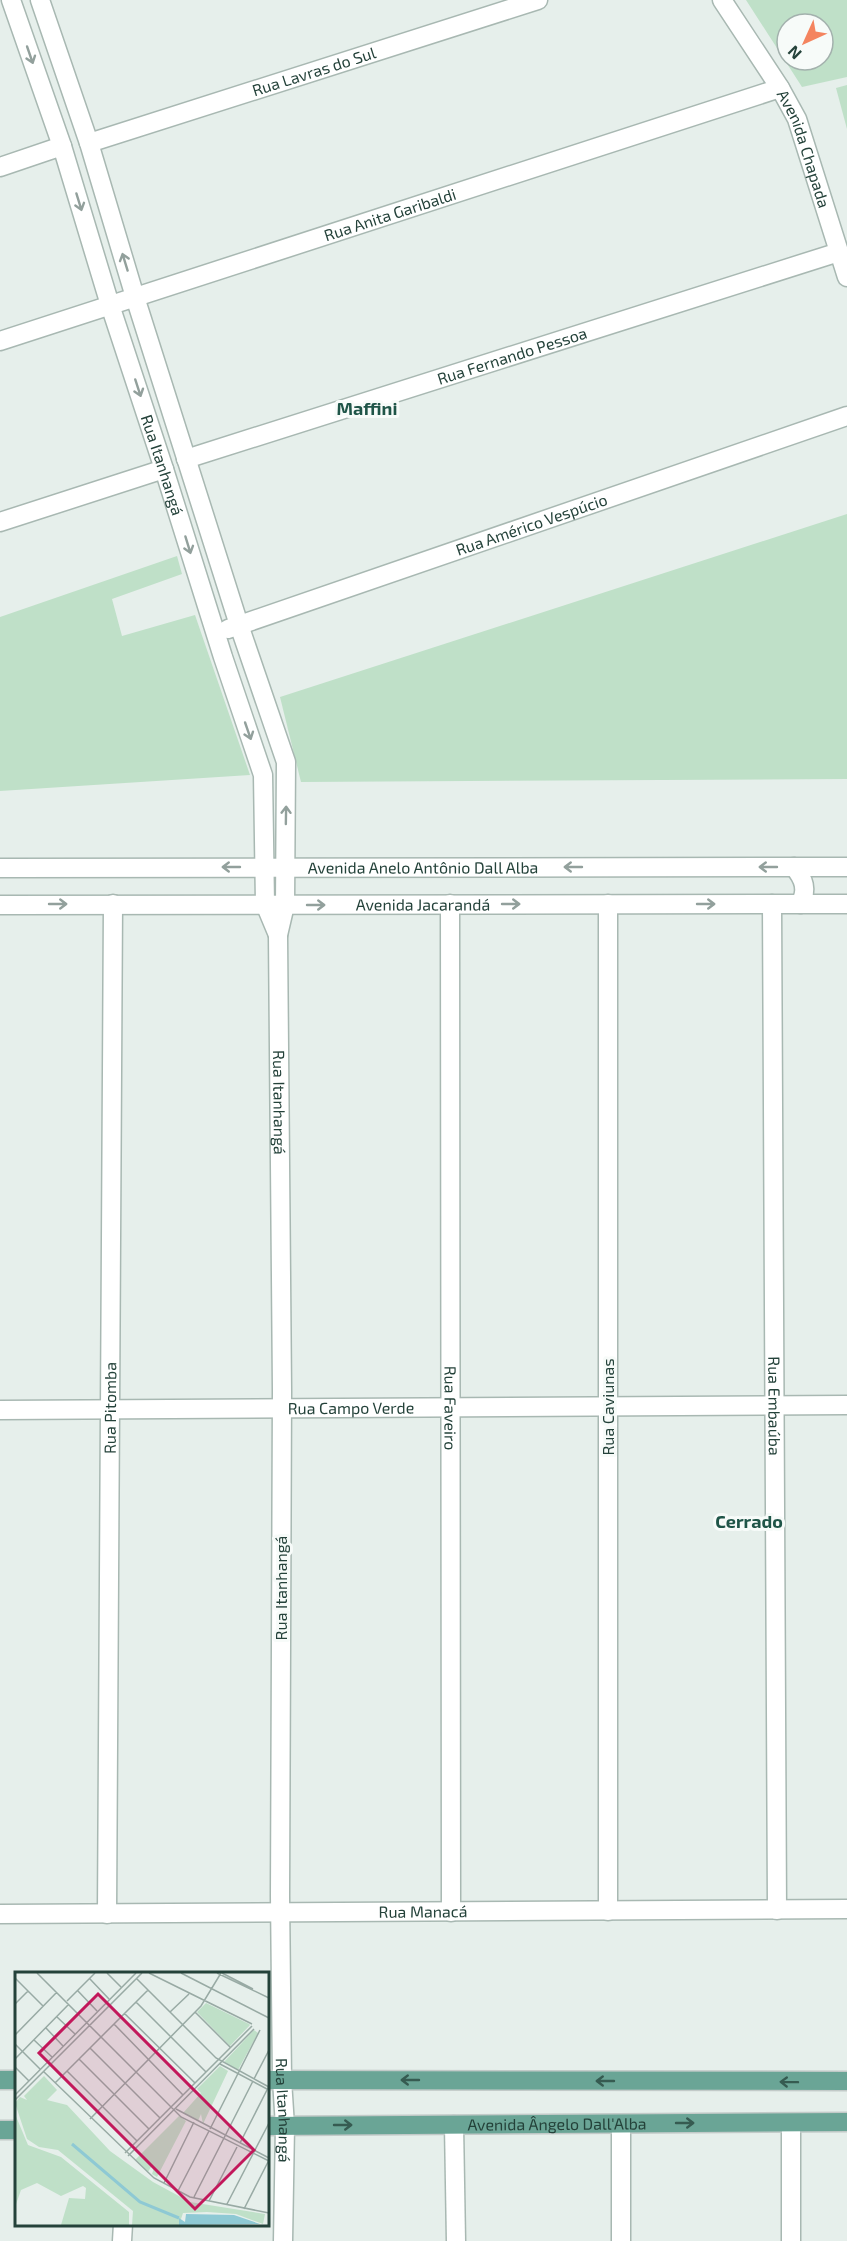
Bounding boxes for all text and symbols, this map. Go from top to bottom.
north arrow [775,12,835,72]
street label: Rua Lavras do Sul [250,42,378,99]
text: N [783,42,805,64]
one-way arrow [26,45,37,64]
street label: Avenida Chapada [774,86,834,210]
street label: Rua Anita Garibaldi [321,184,458,244]
one-way arrow [74,192,85,211]
one-way arrow [119,253,130,272]
street label: Rua Fernando Pessoa [435,323,589,388]
one-way arrow [133,378,144,397]
district label: Maffini [337,397,397,419]
street label: Rua Itanhangá [138,412,188,518]
street label: Rua Américo Vespúcio [453,489,610,559]
one-way arrow [183,535,194,554]
one-way arrow [243,721,254,740]
one-way arrow [280,805,292,825]
street label: Avenida Anelo Antônio Dall Alba [308,857,538,877]
one-way arrow [221,861,241,873]
one-way arrow [563,861,583,873]
one-way arrow [758,861,778,873]
street label: Avenida Jacarandá [356,894,490,914]
one-way arrow [48,898,68,910]
one-way arrow [501,898,521,910]
one-way arrow [696,898,716,910]
one-way arrow [306,899,326,911]
street label: Rua Itanhangá [270,1050,290,1155]
street label: Rua Embaúba [765,1356,785,1456]
street label: Rua Caviunas [598,1358,617,1456]
street label: Rua Pitomba [100,1362,119,1454]
street label: Rua Faveiro [441,1366,461,1450]
street label: Rua Campo Verde [288,1398,414,1417]
district label: Cerrado [715,1510,783,1532]
street label: Rua Itanhangá [271,1536,290,1640]
street label: Rua Manacá [378,1901,468,1921]
inset map [15,1972,268,2226]
street label: Rua Itanhangá [273,2058,295,2163]
one-way arrow [401,2074,421,2086]
one-way arrow [596,2075,616,2087]
one-way arrow [779,2076,799,2088]
street label: Avenida Ângelo Dall'Alba [467,2113,647,2134]
one-way arrow [675,2117,695,2129]
one-way arrow [333,2119,353,2131]

